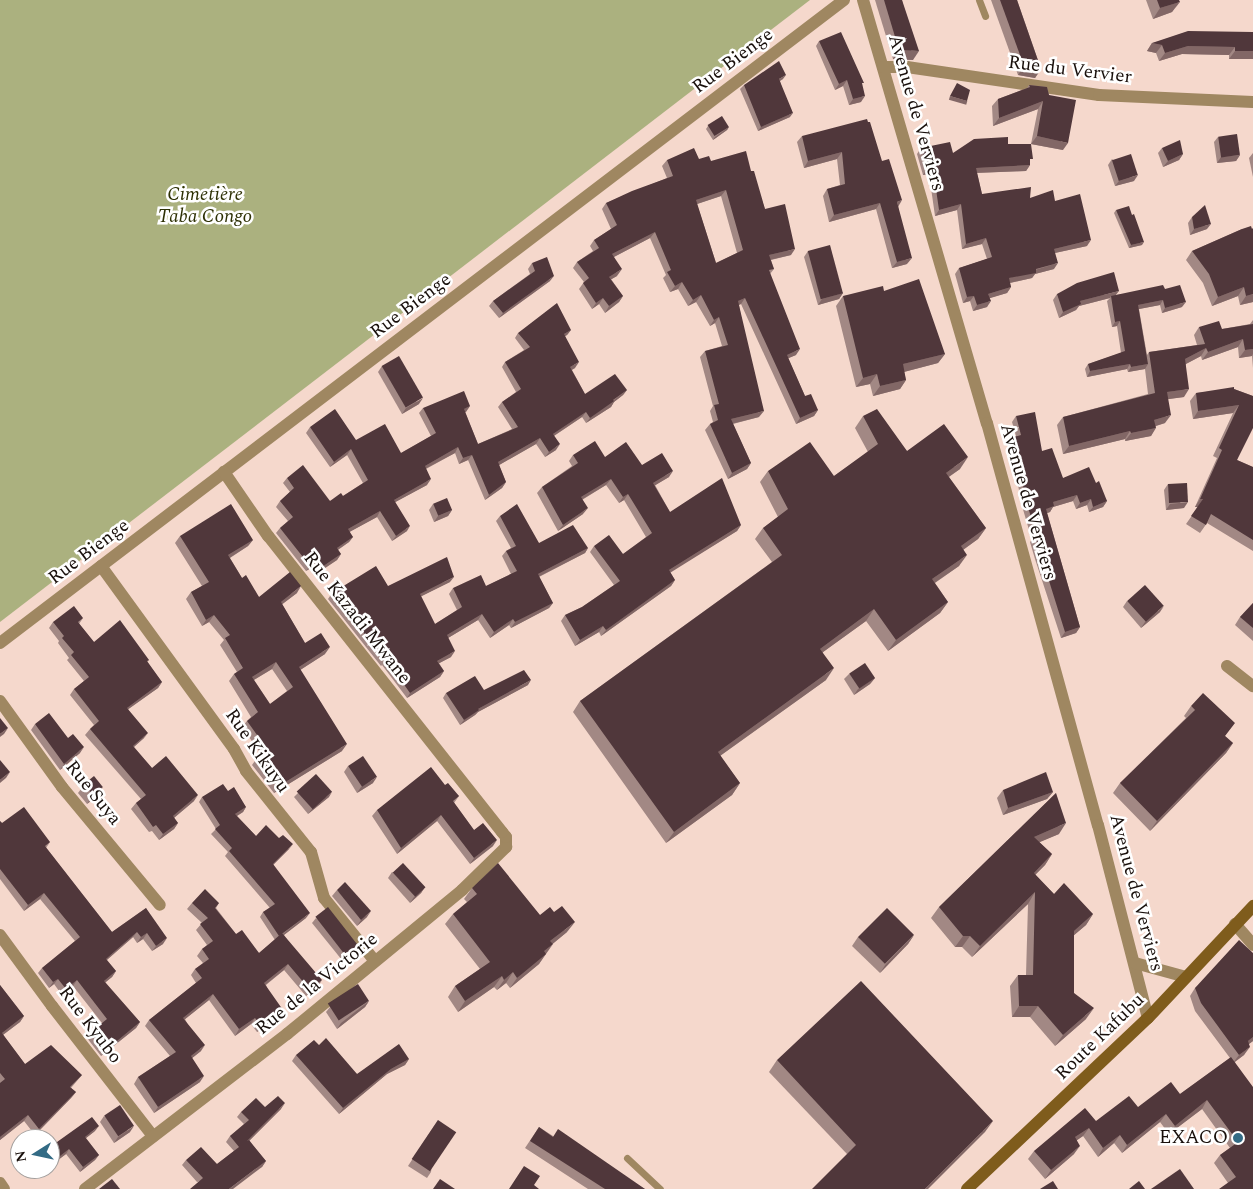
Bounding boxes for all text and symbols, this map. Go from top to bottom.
street label: Rue Bienge [688,23,778,99]
street label: Avenue de Verviers [883,32,949,194]
street label: Rue du Vervier [1007,51,1133,89]
park label: Cimetière Taba Congo [158,184,252,228]
street label: Rue Bienge [366,268,456,344]
street label: Avenue de Verviers [995,421,1061,583]
street label: Rue Bienge [44,514,134,590]
street label: Rue Kazadi Mwane [298,547,416,689]
street label: Rue Kikuyu [220,705,294,797]
street label: Rue Suya [60,756,126,830]
street label: Avenue de Verviers [1104,812,1168,974]
street label: Rue de la Victorie [251,928,383,1040]
street label: Rue Kyubo [54,982,126,1068]
street label: Route Kafubu [1051,989,1149,1085]
place label: EXACO [1159,1127,1228,1149]
north arrow [10,1129,60,1179]
marker: EXACO [1232,1132,1244,1144]
text: N [9,1149,32,1164]

